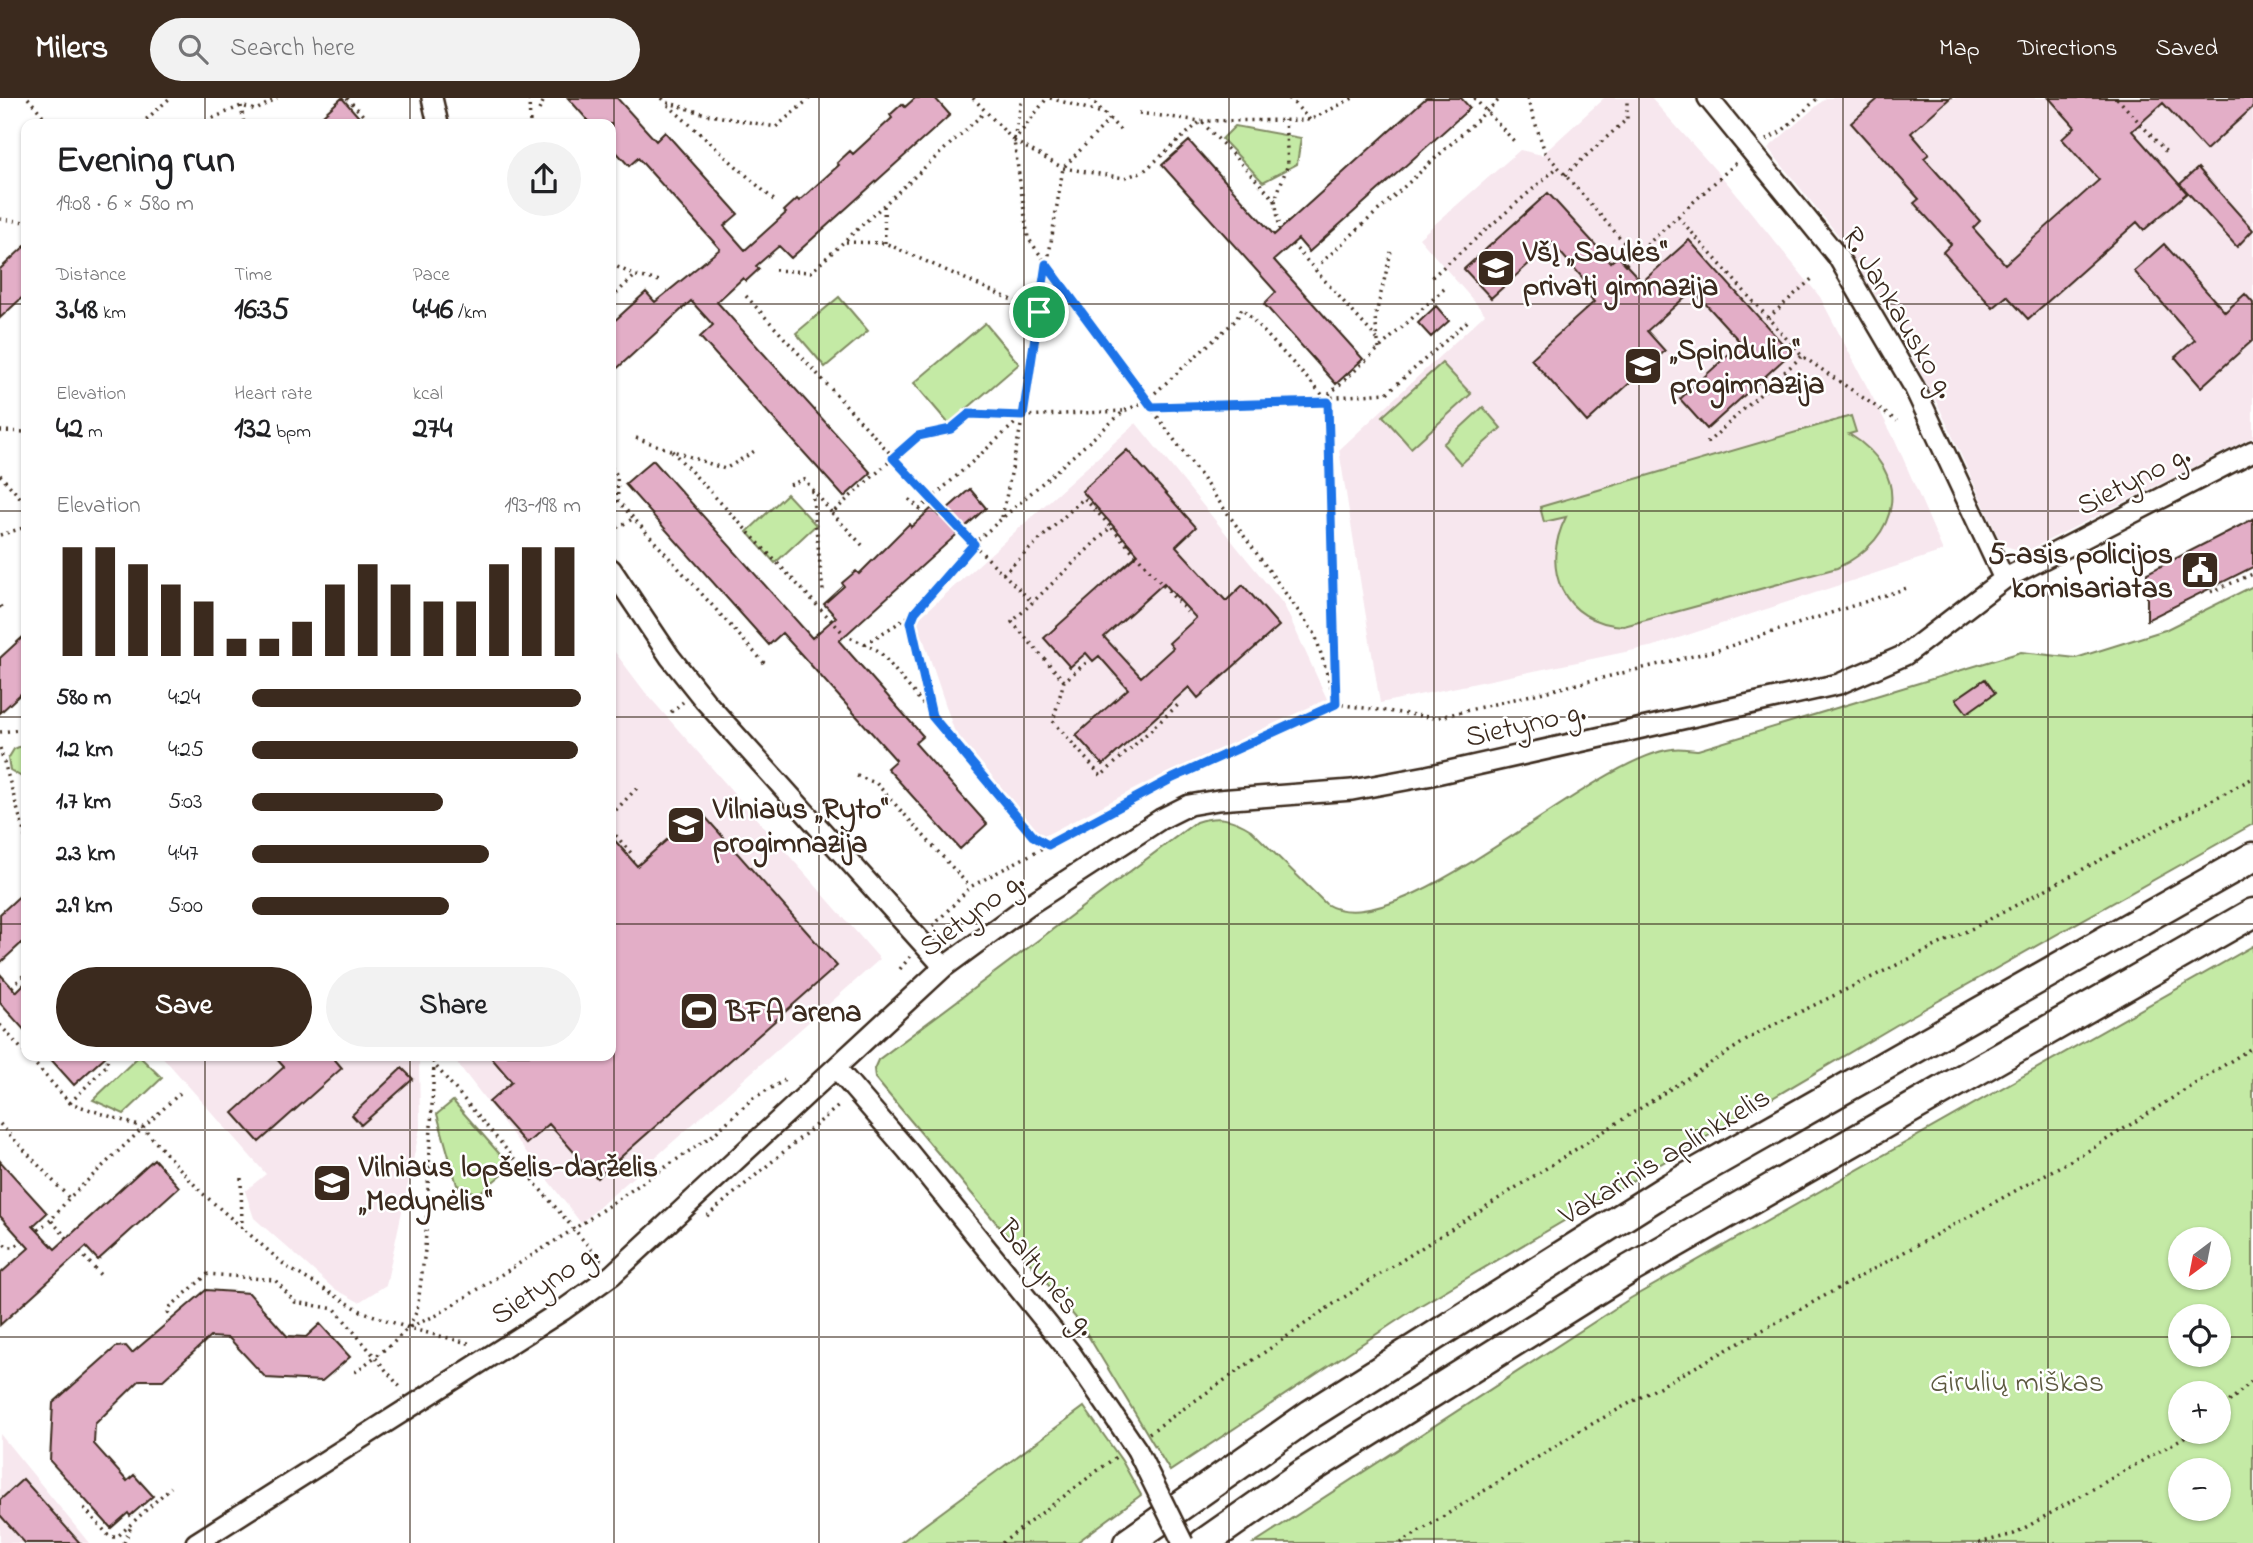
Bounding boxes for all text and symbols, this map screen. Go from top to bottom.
search box [150,18,640,81]
text: Milers [35,25,108,73]
icon: search [174,30,212,68]
text: Search here [230,30,355,68]
text: Map [1939,32,1980,67]
text: Directions [2018,32,2117,67]
text: Saved [2155,32,2218,67]
text: Evening run [56,134,235,190]
button: share [507,142,581,216]
text: 19:08 · 6 × 580 m [56,188,194,221]
street label: R. Jankausko g. [1829,219,1966,408]
place label: VšĮ „Saulės“ privati gimnazija [1522,232,1718,311]
school or university icon: VšĮ „Saulės“ privati gimnazija [1475,247,1517,289]
text: Distance [56,262,126,289]
text: Time [234,262,272,289]
text: Pace [413,262,450,289]
pin [1009,282,1069,342]
text: 3.48 [56,289,98,333]
text: 16:35 [234,289,289,333]
text: 4:46 [413,289,453,333]
icon: arrive [1020,293,1058,331]
text: km [98,300,126,327]
text: /km [453,300,487,327]
place label: „Spindulio“ progimnazija [1669,330,1825,409]
school or university icon: „Spindulio“ progimnazija [1622,345,1664,387]
text: Elevation [56,381,126,408]
text: Heart rate [234,381,312,408]
text: kcal [413,381,443,408]
text: 42 [56,408,83,452]
text: 132 [234,408,271,452]
text: 274 [413,408,452,452]
text: m [83,419,103,446]
text: bpm [271,419,311,446]
street label: Sietyno g. [2070,434,2199,529]
text: Elevation [56,490,141,523]
text: 193–198 m [504,490,581,523]
place label: 5-asis policijos komisariatas [1988,534,2173,612]
public building icon: 5-asis policijos komisariatas [2179,549,2221,591]
text: 580 m [56,682,111,715]
text: 4:24 [168,682,200,715]
street label: Sietyno g. [1461,691,1590,761]
text: 1.2 km [56,734,113,767]
text: 4:25 [168,734,204,767]
text: 1.7 km [56,786,111,819]
text: 5:03 [168,786,203,819]
place label: Vilniaus „Ryto“ progimnazija [712,789,888,868]
school or university icon: Vilniaus „Ryto“ progimnazija [665,804,707,846]
text: 2.3 km [56,838,115,871]
text: 4:47 [168,838,198,871]
street label: Sietyno g. [911,861,1035,970]
text: 2.9 km [56,890,113,923]
text: 5:00 [168,890,203,923]
button: Save [56,967,312,1047]
button: Share [326,967,581,1047]
sports icon: BFA arena [678,990,720,1032]
place label: BFA arena [724,992,862,1036]
street label: Vakarinis aplinkkelis [1551,1077,1780,1239]
place label: Vilniaus lopšelis-darželis „Medynėlis“ [358,1147,658,1225]
school or university icon: Vilniaus lopšelis-darželis „Medynėlis“ [311,1162,353,1204]
street label: Baltynės g. [984,1210,1106,1347]
north arrow [2168,1227,2231,1290]
map controls [2168,1227,2231,1521]
street label: Sietyno g. [483,1233,609,1338]
button: locate [2168,1304,2231,1367]
park label: Girulių miškas [1930,1362,2104,1406]
button: + [2168,1381,2231,1444]
button: − [2168,1458,2231,1521]

